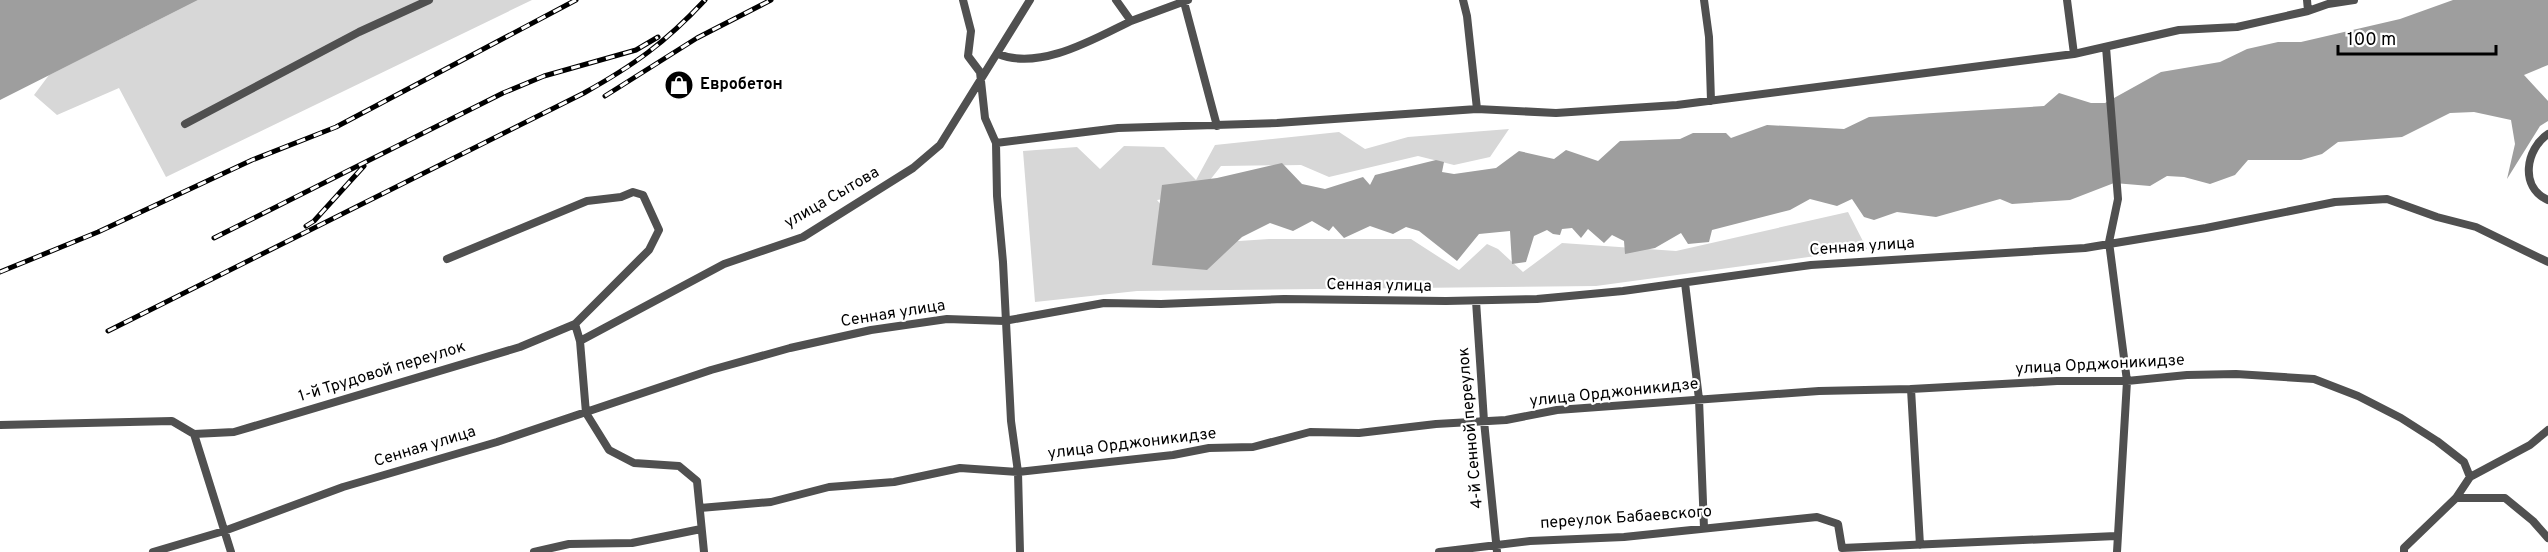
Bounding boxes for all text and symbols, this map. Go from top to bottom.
scale bar [2338,18,2496,56]
text: 100 m [2347,29,2396,52]
shop icon: Евробетон [663,69,695,101]
place label: Евробетон [700,75,783,95]
street label: улица Сытова [781,163,883,233]
street label: Сенная улица [1809,233,1915,261]
street label: Сенная улица [1326,275,1432,297]
street label: Сенная улица [839,296,947,332]
street label: 1-й Трудовой переулок [296,337,468,407]
street label: 4-й Сенной переулок [1454,346,1488,510]
street label: улица Орджоникидзе [2015,351,2185,379]
street label: улица Орджоникидзе [1529,374,1699,412]
street label: Сенная улица [372,422,478,472]
street label: улица Орджоникидзе [1047,424,1217,464]
street label: переулок Бабаевского [1539,502,1713,534]

